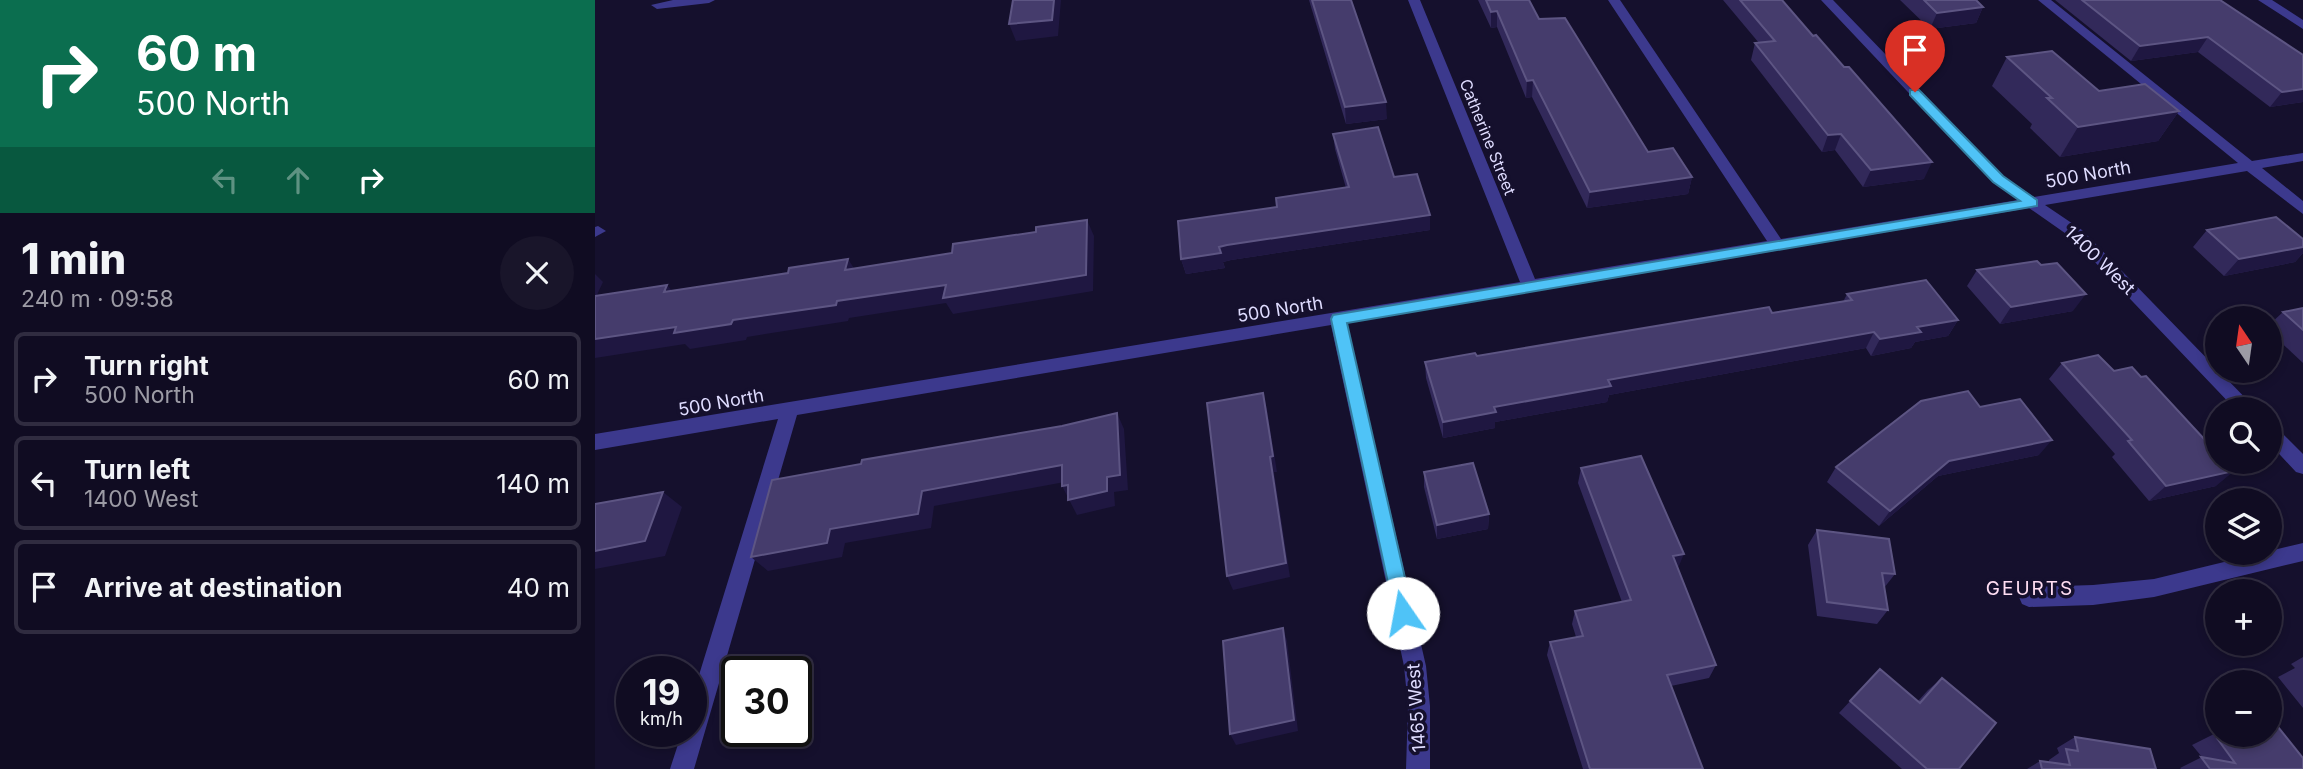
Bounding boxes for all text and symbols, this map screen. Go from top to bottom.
pin [1885,20,1945,92]
text: 60 m [136,24,257,83]
icon: right [21,28,112,119]
icon: arrive [1896,31,1934,69]
street label: Catherine Street [1456,76,1520,198]
text: 500 North [136,84,290,123]
street label: 500 North [2043,156,2133,192]
icon: left [206,161,244,199]
icon: ahead [279,161,317,199]
icon: right [352,161,390,199]
street label: 1400 West [2061,221,2140,299]
text: 1 min [21,233,126,284]
button: close [500,236,574,310]
text: 240 m · 09:58 [21,285,174,313]
street label: 500 North [1236,292,1324,326]
north arrow [2205,306,2282,383]
map controls [2205,306,2282,747]
text: Turn right [84,350,209,381]
icon: right [25,360,63,398]
text: 60 m [507,364,570,395]
text: 500 North [84,381,195,409]
street label: 500 North [676,384,766,420]
button: search [2205,397,2282,474]
text: Turn left [84,454,190,485]
icon: left [25,464,63,502]
text: 140 m [496,468,570,499]
text: 1400 West [84,485,198,513]
button: layers [2205,488,2282,565]
icon: arrive [25,568,63,606]
text: Arrive at destination [84,572,343,603]
text: 40 m [507,572,570,603]
position arrow [1366,576,1440,650]
district label: GEURTS [1986,577,2074,600]
button: + [2205,579,2282,656]
speed limit sign: 30 [721,656,812,747]
street label: 1465 West [1402,663,1430,753]
button: − [2205,670,2282,747]
text: 19 [643,671,680,713]
text: km/h [640,708,683,729]

